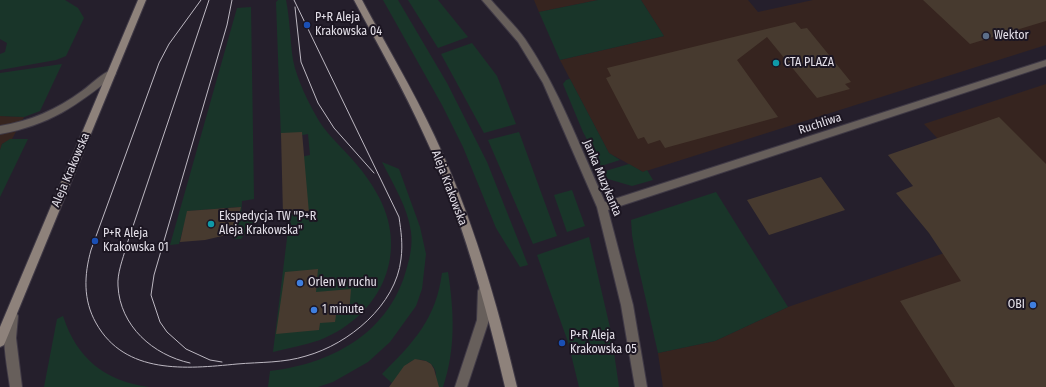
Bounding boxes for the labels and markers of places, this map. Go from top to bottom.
place label: P+R Aleja Krakowska 04 [315,11,382,39]
marker: P+R Aleja Krakowska 04 [302,20,312,30]
place label: Wektor [994,29,1029,43]
marker: Wektor [981,31,991,41]
place label: CTA PLAZA [784,56,834,70]
marker: CTA PLAZA [771,58,781,68]
place label: Ekspedycja TW "P+R Aleja Krakowska" [219,210,316,238]
marker: Ekspedycja TW "P+R Aleja Krakowska" [206,219,216,229]
place label: P+R Aleja Krakowska 01 [103,227,169,255]
marker: P+R Aleja Krakowska 01 [90,236,100,246]
place label: Orlen w ruchu [308,276,377,290]
marker: Orlen w ruchu [295,278,305,288]
place label: OBI [1008,298,1025,312]
marker: OBI [1028,300,1038,310]
place label: 1 minute [322,303,364,317]
marker: 1 minute [309,305,319,315]
place label: P+R Aleja Krakowska 05 [570,329,637,357]
marker: P+R Aleja Krakowska 05 [557,338,567,348]

